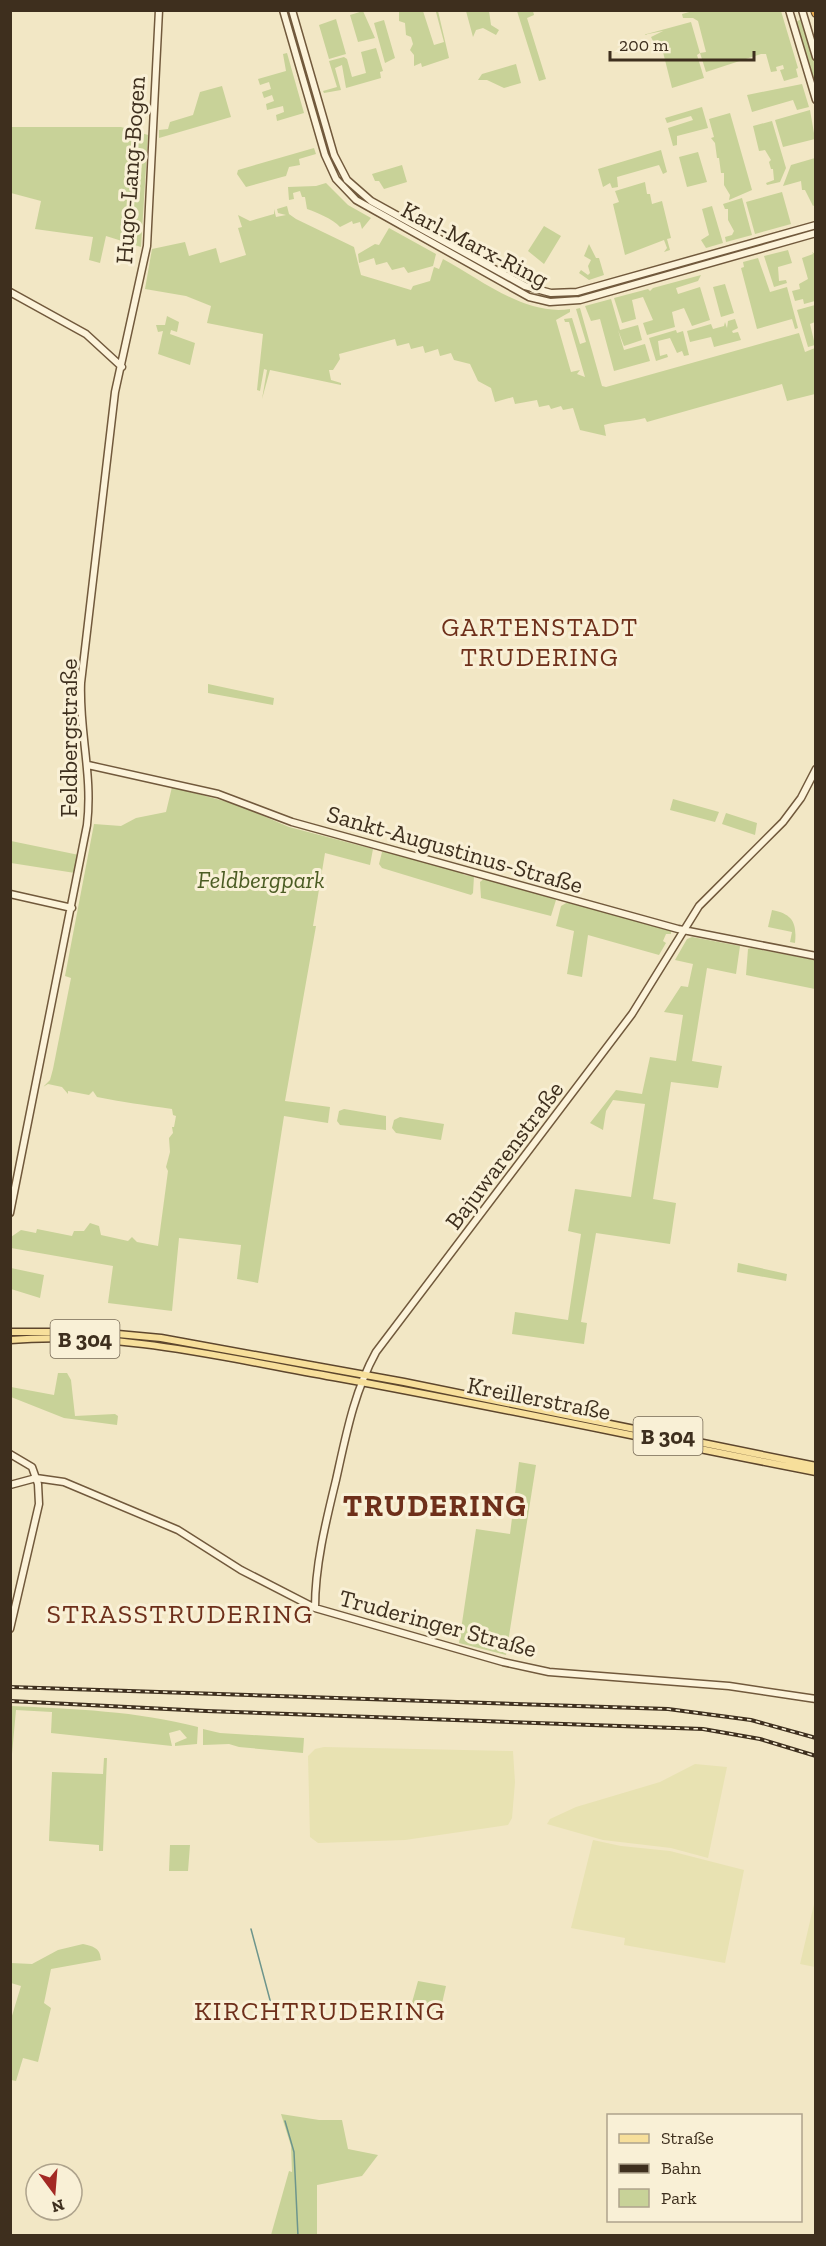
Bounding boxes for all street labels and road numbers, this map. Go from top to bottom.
street label: Hugo-Lang-Bogen [109,75,151,265]
street label: Karl-Marx-Ring [397,195,553,293]
street label: Feldbergstraße [54,658,83,818]
street label: Sankt-Augustinus-Straße [324,799,586,899]
street label: Bajuwarenstraße [439,1075,569,1235]
road number: B 304 [50,1320,119,1358]
street label: Kreillerstraße [465,1370,613,1426]
road number: B 304 [634,1417,702,1455]
street label: Truderinger Straße [336,1583,540,1663]

